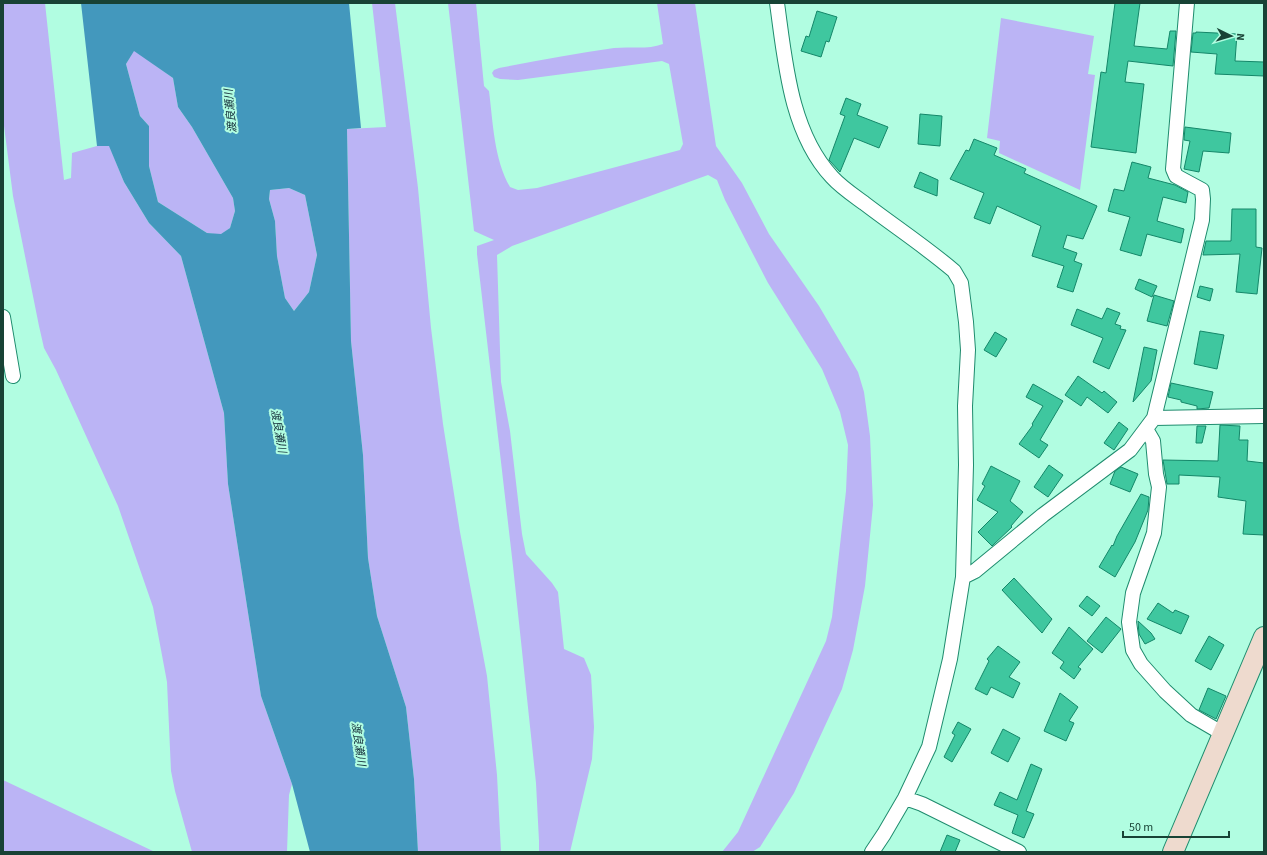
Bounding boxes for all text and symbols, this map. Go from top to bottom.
north arrow [1211,16,1251,56]
text: N [1233,33,1248,41]
water label: 渡良瀬川 [221,87,240,134]
water label: 渡良瀬川 [267,408,290,455]
water label: 渡良瀬川 [348,721,369,768]
scale bar [1123,813,1229,839]
text: 50 m [1129,819,1153,836]

